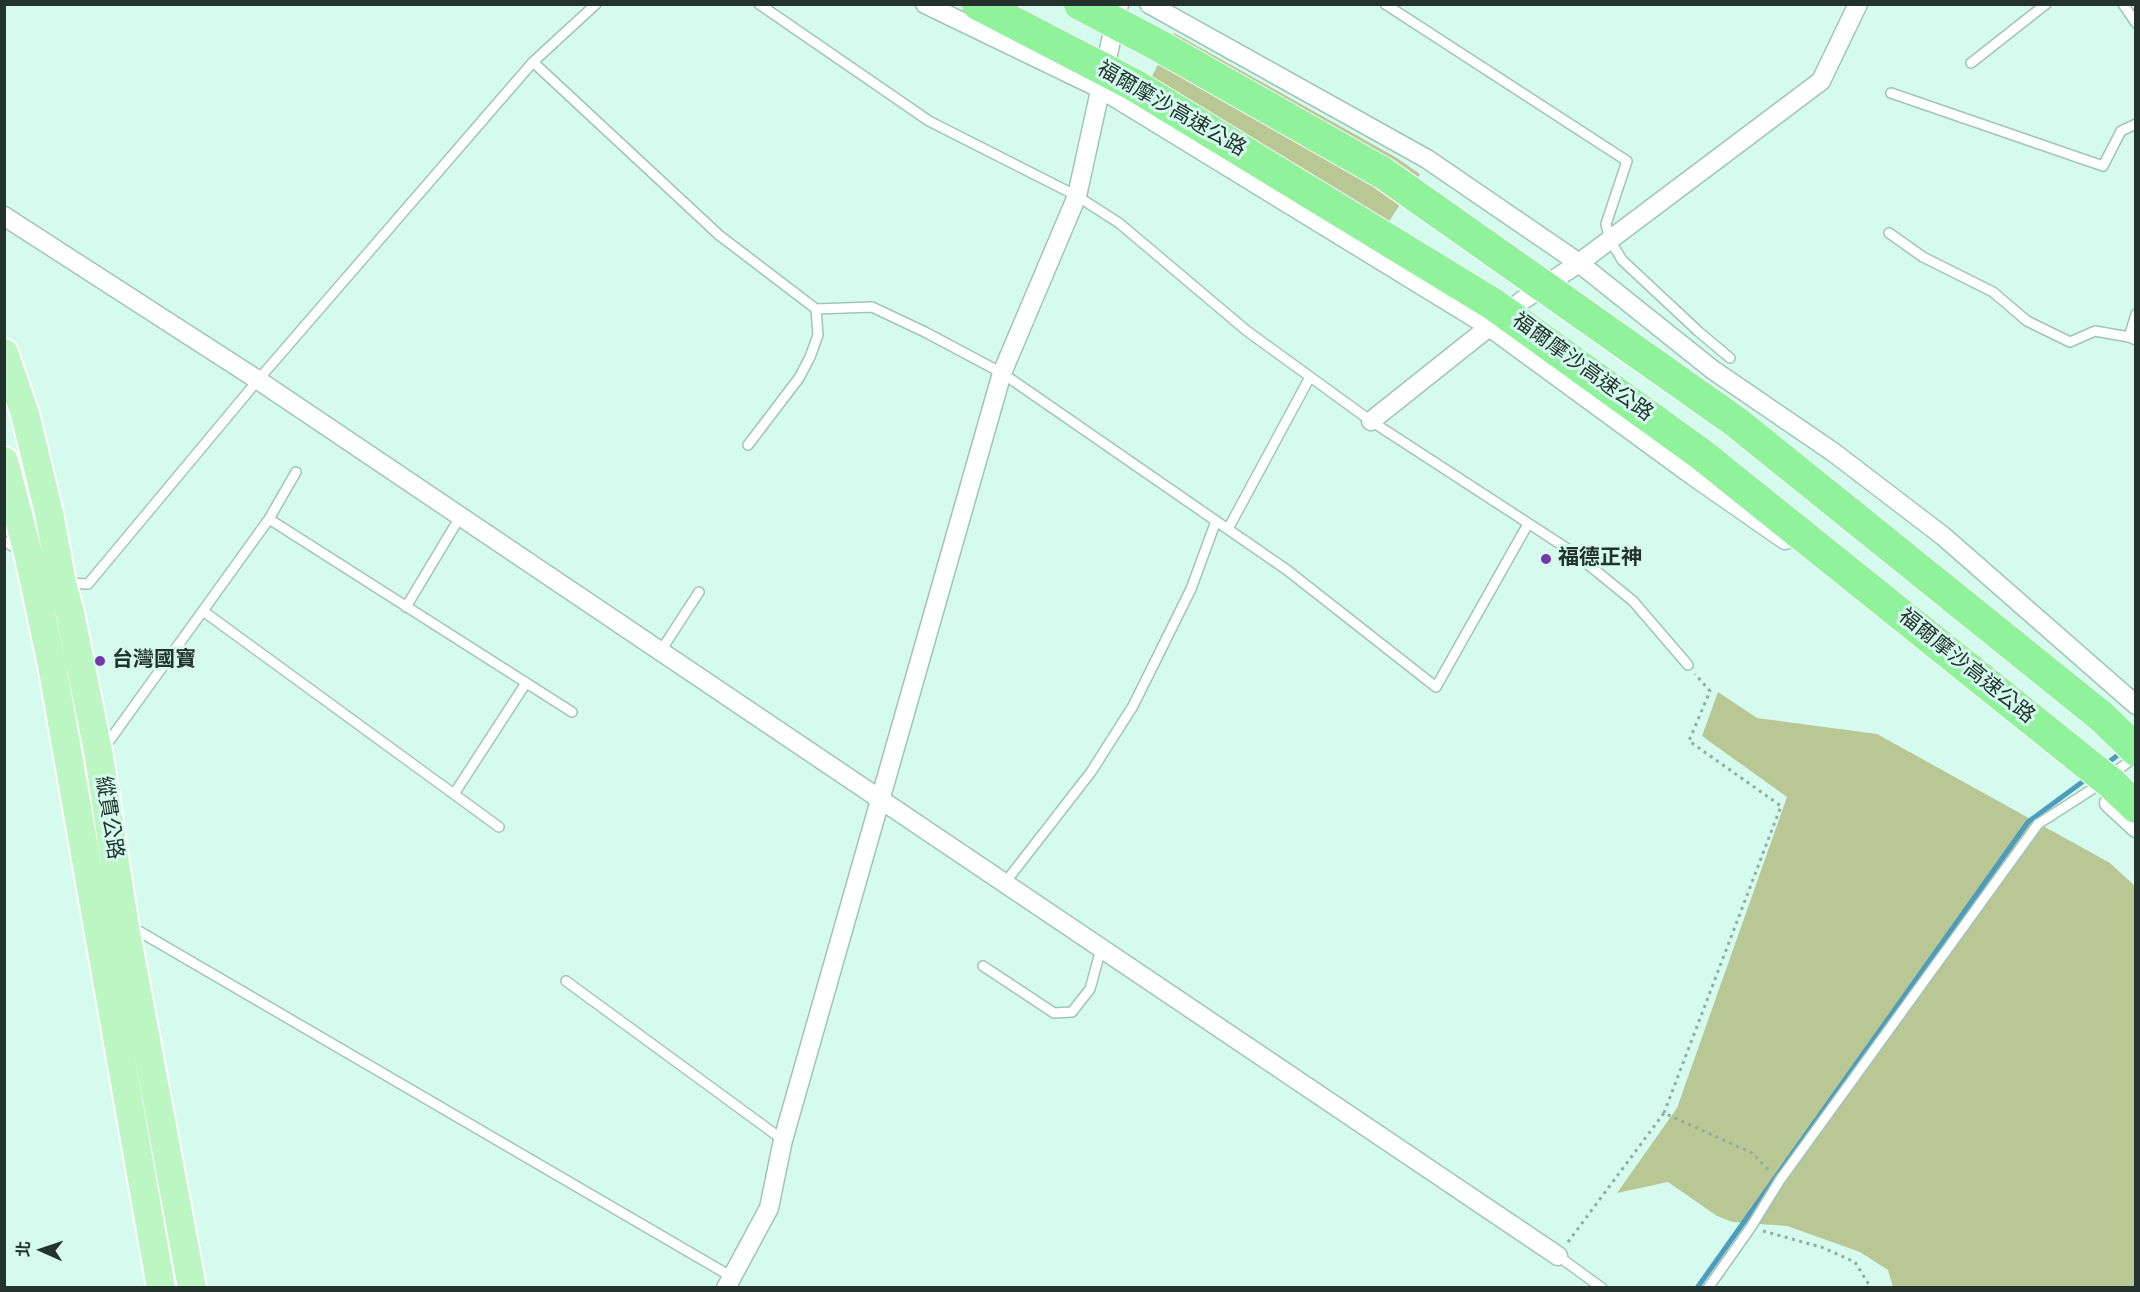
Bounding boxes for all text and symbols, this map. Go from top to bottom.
street label: 福爾摩沙高速公路 [1092,57,1250,163]
street label: 福爾摩沙高速公路 [1507,308,1657,428]
place label: 福德正神 [1558,546,1642,572]
marker: 福德正神 [1539,552,1553,566]
street label: 福爾摩沙高速公路 [1893,604,2039,730]
place label: 台灣國寶 [112,648,196,674]
marker: 台灣國寶 [93,654,107,668]
street label: 縱貫公路 [89,775,127,861]
north arrow [12,1220,72,1280]
text: 北 [12,1240,35,1258]

